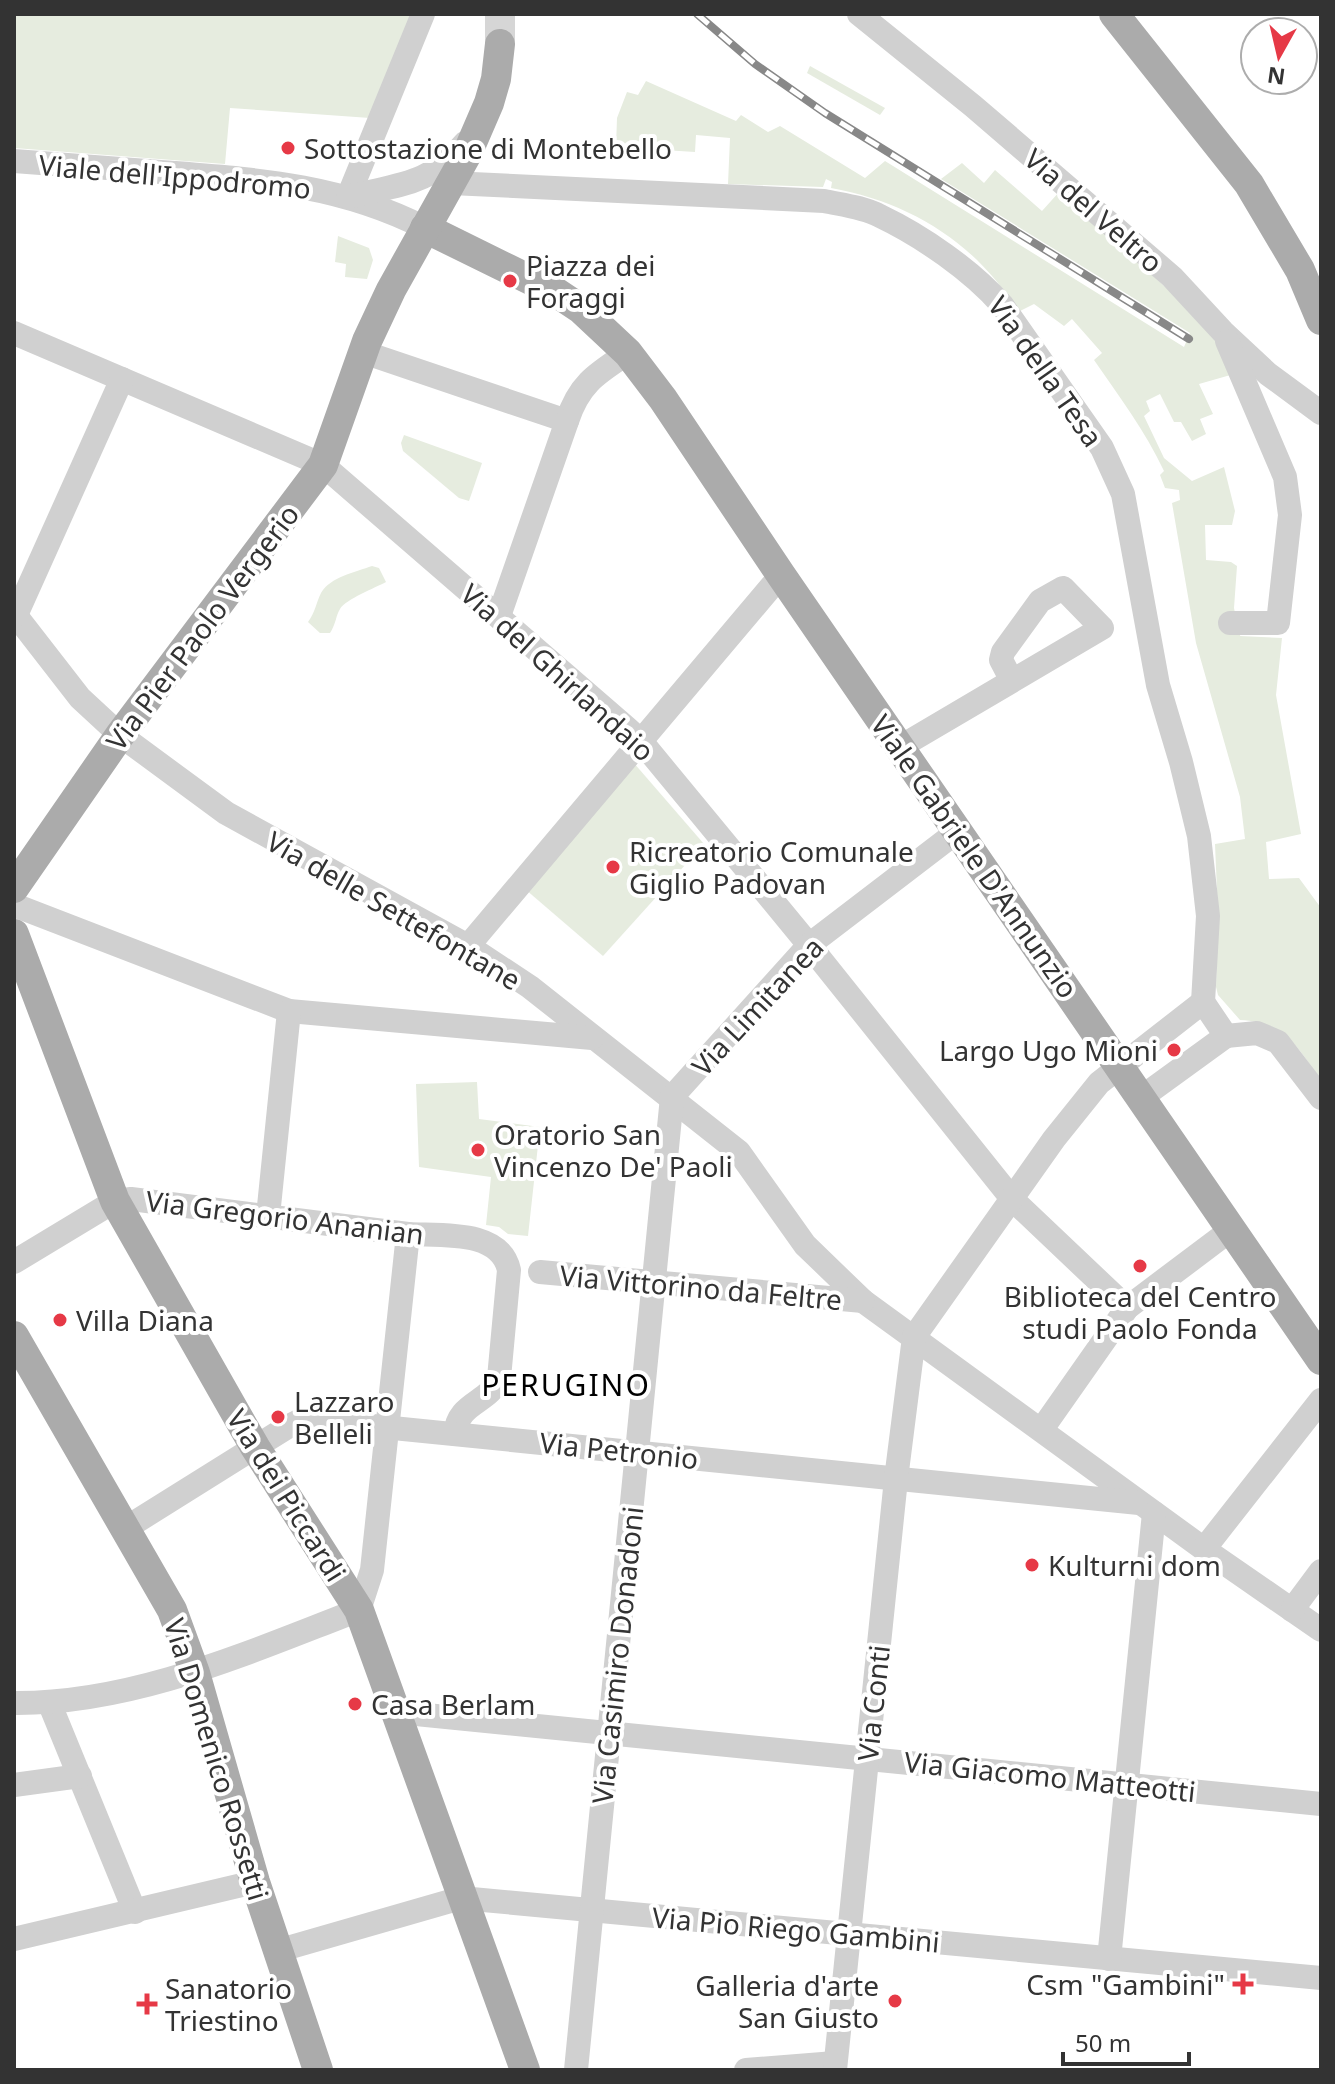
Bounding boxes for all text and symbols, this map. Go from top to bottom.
north arrow [1239,16,1319,96]
text: N [1265,61,1287,93]
place label: Sottostazione di Montebello [304,129,672,167]
marker: Sottostazione di Montebello [279,139,297,157]
street label: Via del Veltro [1017,139,1171,281]
street label: Viale dell'Ippodromo [37,145,313,207]
place label: Piazza dei Foraggi [526,246,655,316]
marker: Piazza dei Foraggi [501,272,519,290]
street label: Via della Tesa [980,288,1112,454]
street label: Via Pier Paolo Vergerio [97,496,307,758]
street label: Via del Ghirlandaio [453,575,663,769]
street label: Viale Gabriele D'Annunzio [863,707,1087,1005]
street label: Via delle Settefontane [260,822,528,998]
place label: Ricreatorio Comunale Giglio Padovan [629,832,914,902]
marker: Ricreatorio Comunale Giglio Padovan [604,858,622,876]
street label: Via Limitanea [683,928,831,1084]
place label: Largo Ugo Mioni [939,1031,1158,1069]
marker: Largo Ugo Mioni [1165,1041,1183,1059]
place label: Oratorio San Vincenzo De' Paoli [494,1115,733,1185]
marker: Oratorio San Vincenzo De' Paoli [469,1141,487,1159]
street label: Via Gregorio Ananian [144,1181,426,1253]
street label: Via Vittorino da Feltre [558,1256,844,1318]
marker: Biblioteca del Centro studi Paolo Fonda [1131,1257,1149,1275]
place label: Biblioteca del Centro studi Paolo Fonda [1004,1277,1276,1347]
place label: Villa Diana [76,1301,214,1339]
marker: Villa Diana [51,1311,69,1329]
district label: PERUGINO [481,1364,651,1405]
place label: Lazzaro Belleli [294,1382,394,1452]
street label: Via dei Piccardi [219,1402,355,1588]
marker: Lazzaro Belleli [269,1408,287,1426]
street label: Via Petronio [538,1423,700,1477]
street label: Via Casimiro Donadoni [582,1504,652,1806]
place label: Kulturni dom [1048,1546,1221,1584]
marker: Kulturni dom [1023,1556,1041,1574]
street label: Via Domenico Rossetti [156,1613,278,1905]
street label: Via Conti [848,1643,898,1763]
place label: Casa Berlam [371,1685,535,1723]
marker: Casa Berlam [346,1695,364,1713]
street label: Via Giacomo Matteotti [903,1742,1197,1810]
street label: Via Pio Riego Gambini [651,1897,941,1961]
place label: Csm "Gambini" [1026,1965,1225,2003]
place label: Galleria d'arte San Giusto [695,1966,879,2036]
place label: Sanatorio Triestino [165,1969,292,2039]
marker: Csm "Gambini" [1232,1973,1254,1995]
marker: Galleria d'arte San Giusto [886,1992,904,2010]
marker: Sanatorio Triestino [136,1993,158,2015]
scale bar [1063,2016,1189,2066]
text: 50 m [1075,2026,1131,2059]

